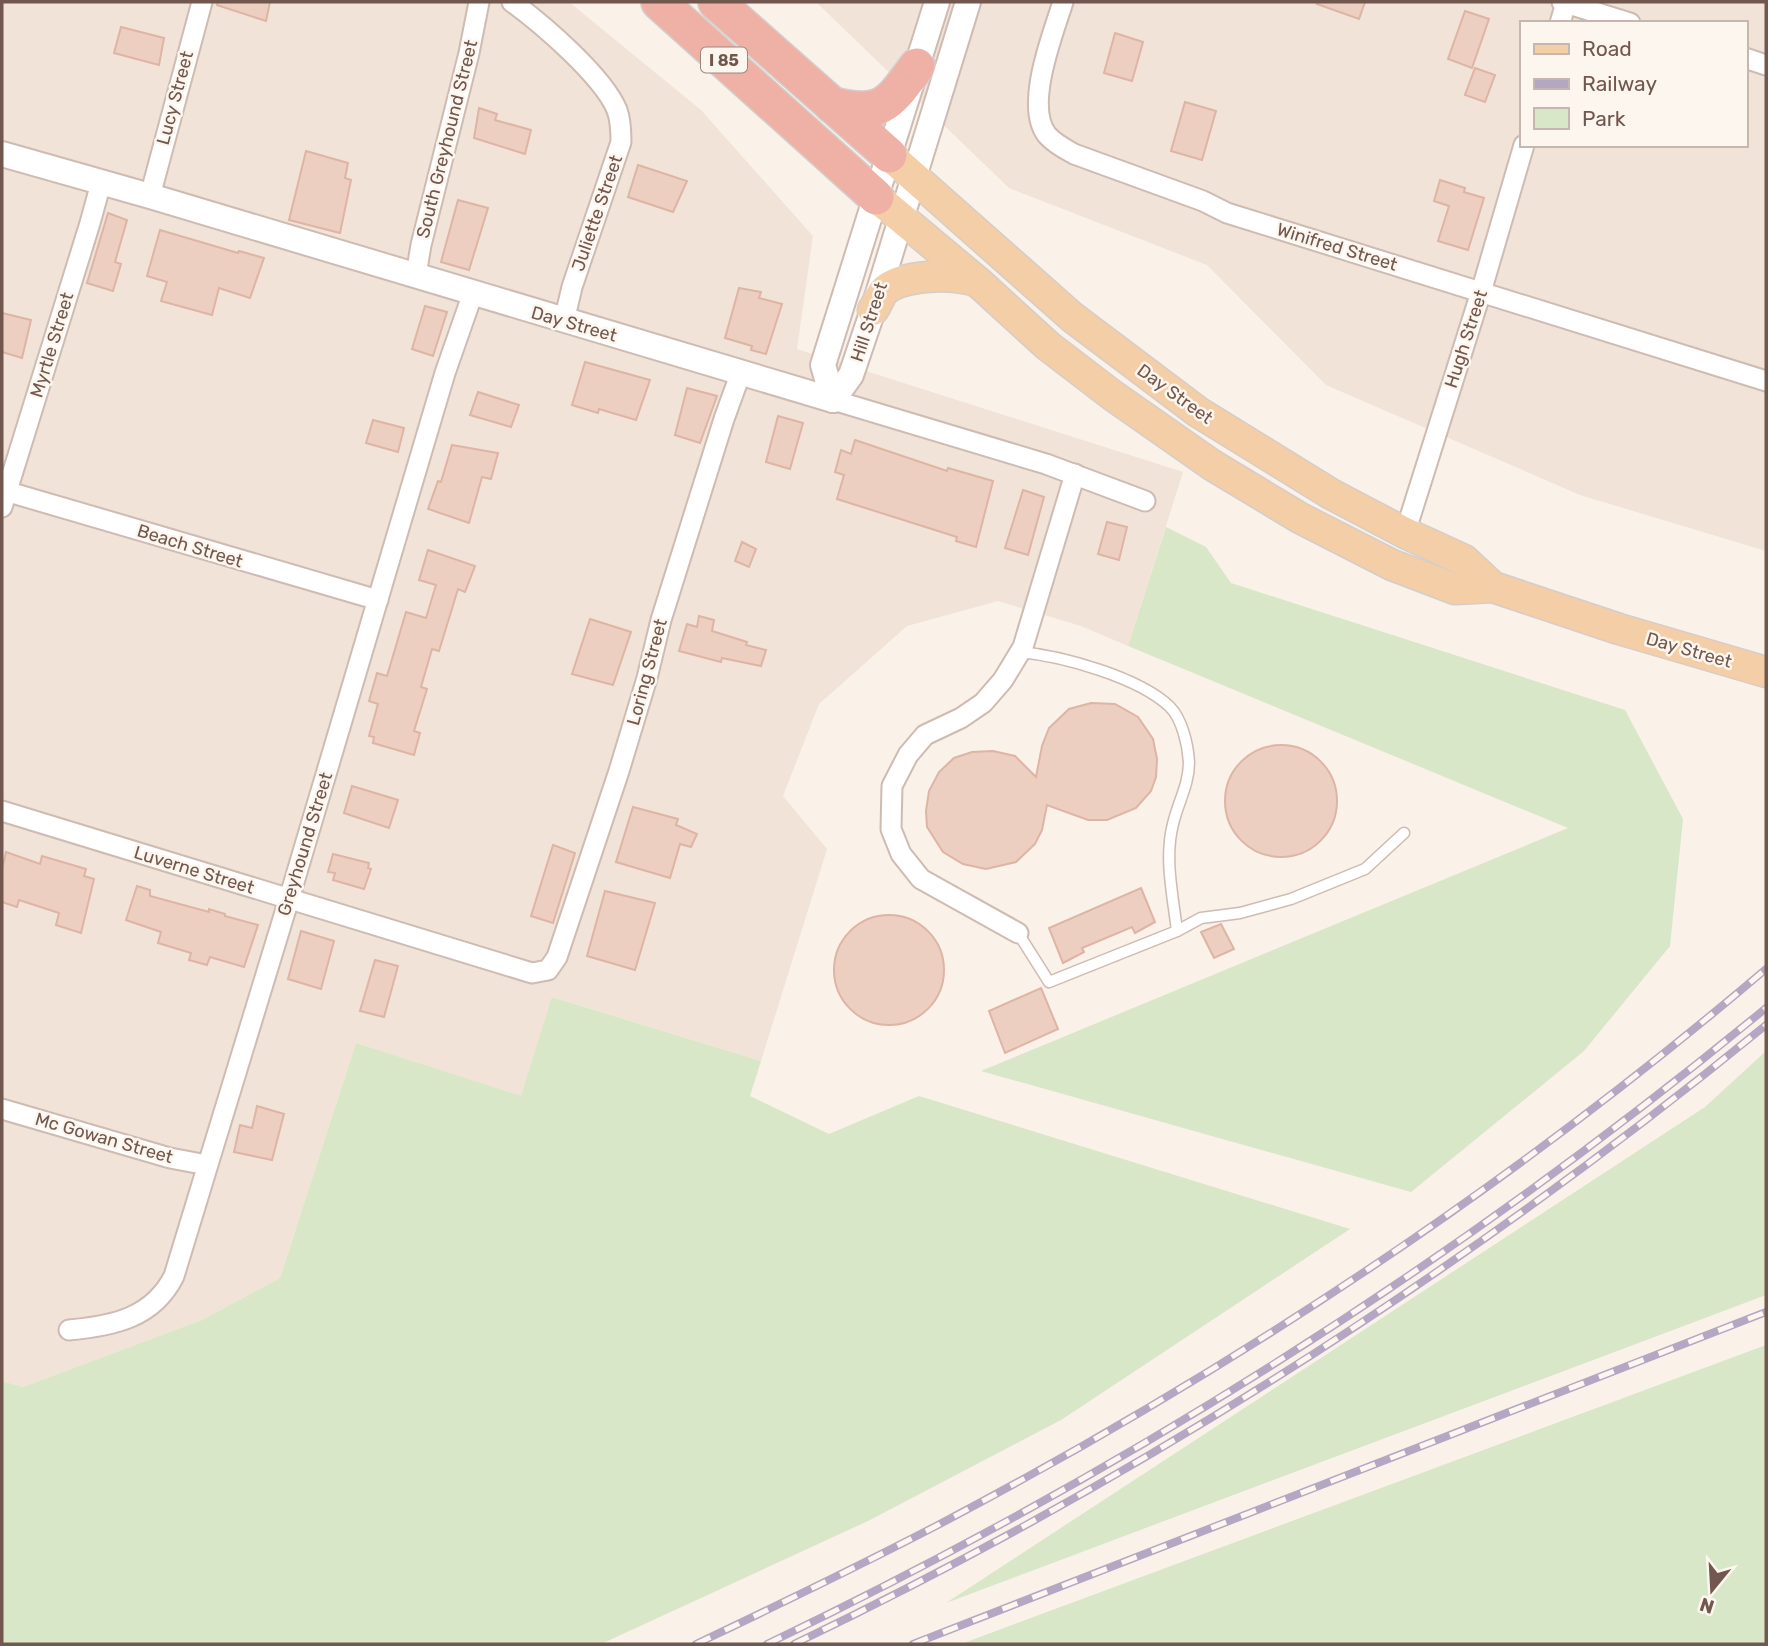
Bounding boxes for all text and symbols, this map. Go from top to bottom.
legend [1520,21,1747,147]
text: Road [1582,36,1632,61]
street label: South Greyhound Street [412,38,482,240]
road number: I 85 [701,48,747,72]
street label: Lucy Street [152,49,198,147]
text: Railway [1582,71,1657,96]
text: Park [1582,106,1626,131]
street label: Juliette Street [567,152,627,274]
street label: Winifred Street [1274,218,1400,276]
street label: Hill Street [846,279,892,365]
street label: Hugh Street [1440,287,1492,391]
street label: Myrtle Street [26,290,78,400]
street label: Day Street [529,301,619,347]
street label: Day Street [1133,359,1217,429]
street label: Beach Street [134,519,246,573]
street label: Loring Street [622,616,672,728]
street label: Day Street [1644,627,1734,673]
street label: Greyhound Street [273,770,337,918]
street label: Luverne Street [131,841,257,899]
street label: Mc Gowan Street [33,1108,175,1168]
north arrow [1677,1555,1747,1625]
text: N [1697,1593,1717,1619]

